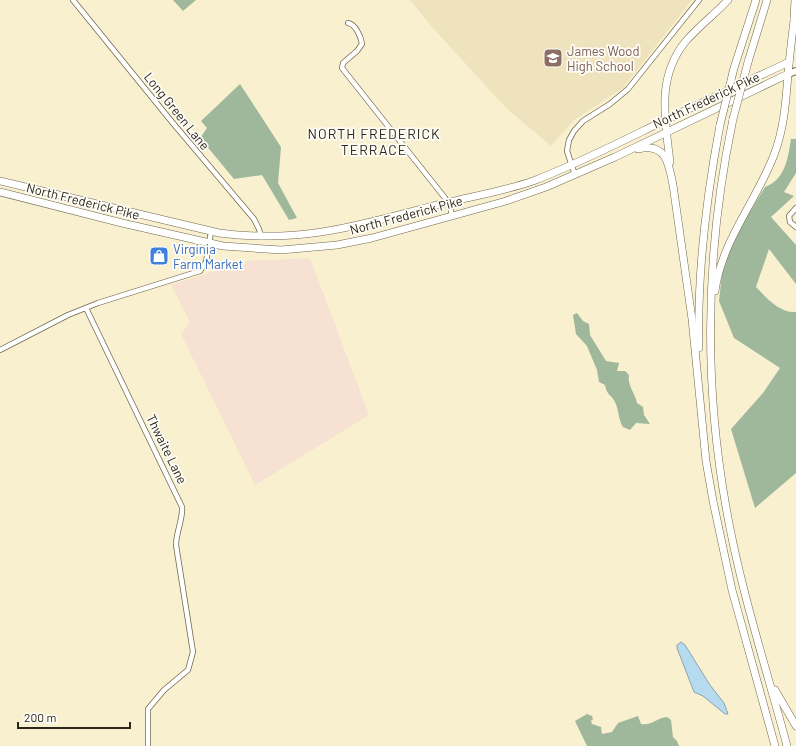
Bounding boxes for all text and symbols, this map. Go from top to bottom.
place label: James Wood High School [567,43,640,74]
school or university icon: James Wood High School [542,47,564,69]
street label: North Frederick Pike [650,68,762,132]
street label: Long Green Lane [141,69,213,153]
district label: NORTH FREDERICK TERRACE [307,125,441,158]
street label: North Frederick Pike [25,179,141,223]
street label: North Frederick Pike [348,192,464,238]
place label: Virginia Farm Market [173,241,243,272]
shop icon: Virginia Farm Market [148,245,170,267]
street label: Thwaite Lane [143,412,191,486]
scale bar [18,704,130,730]
text: 200 m [24,710,56,724]

